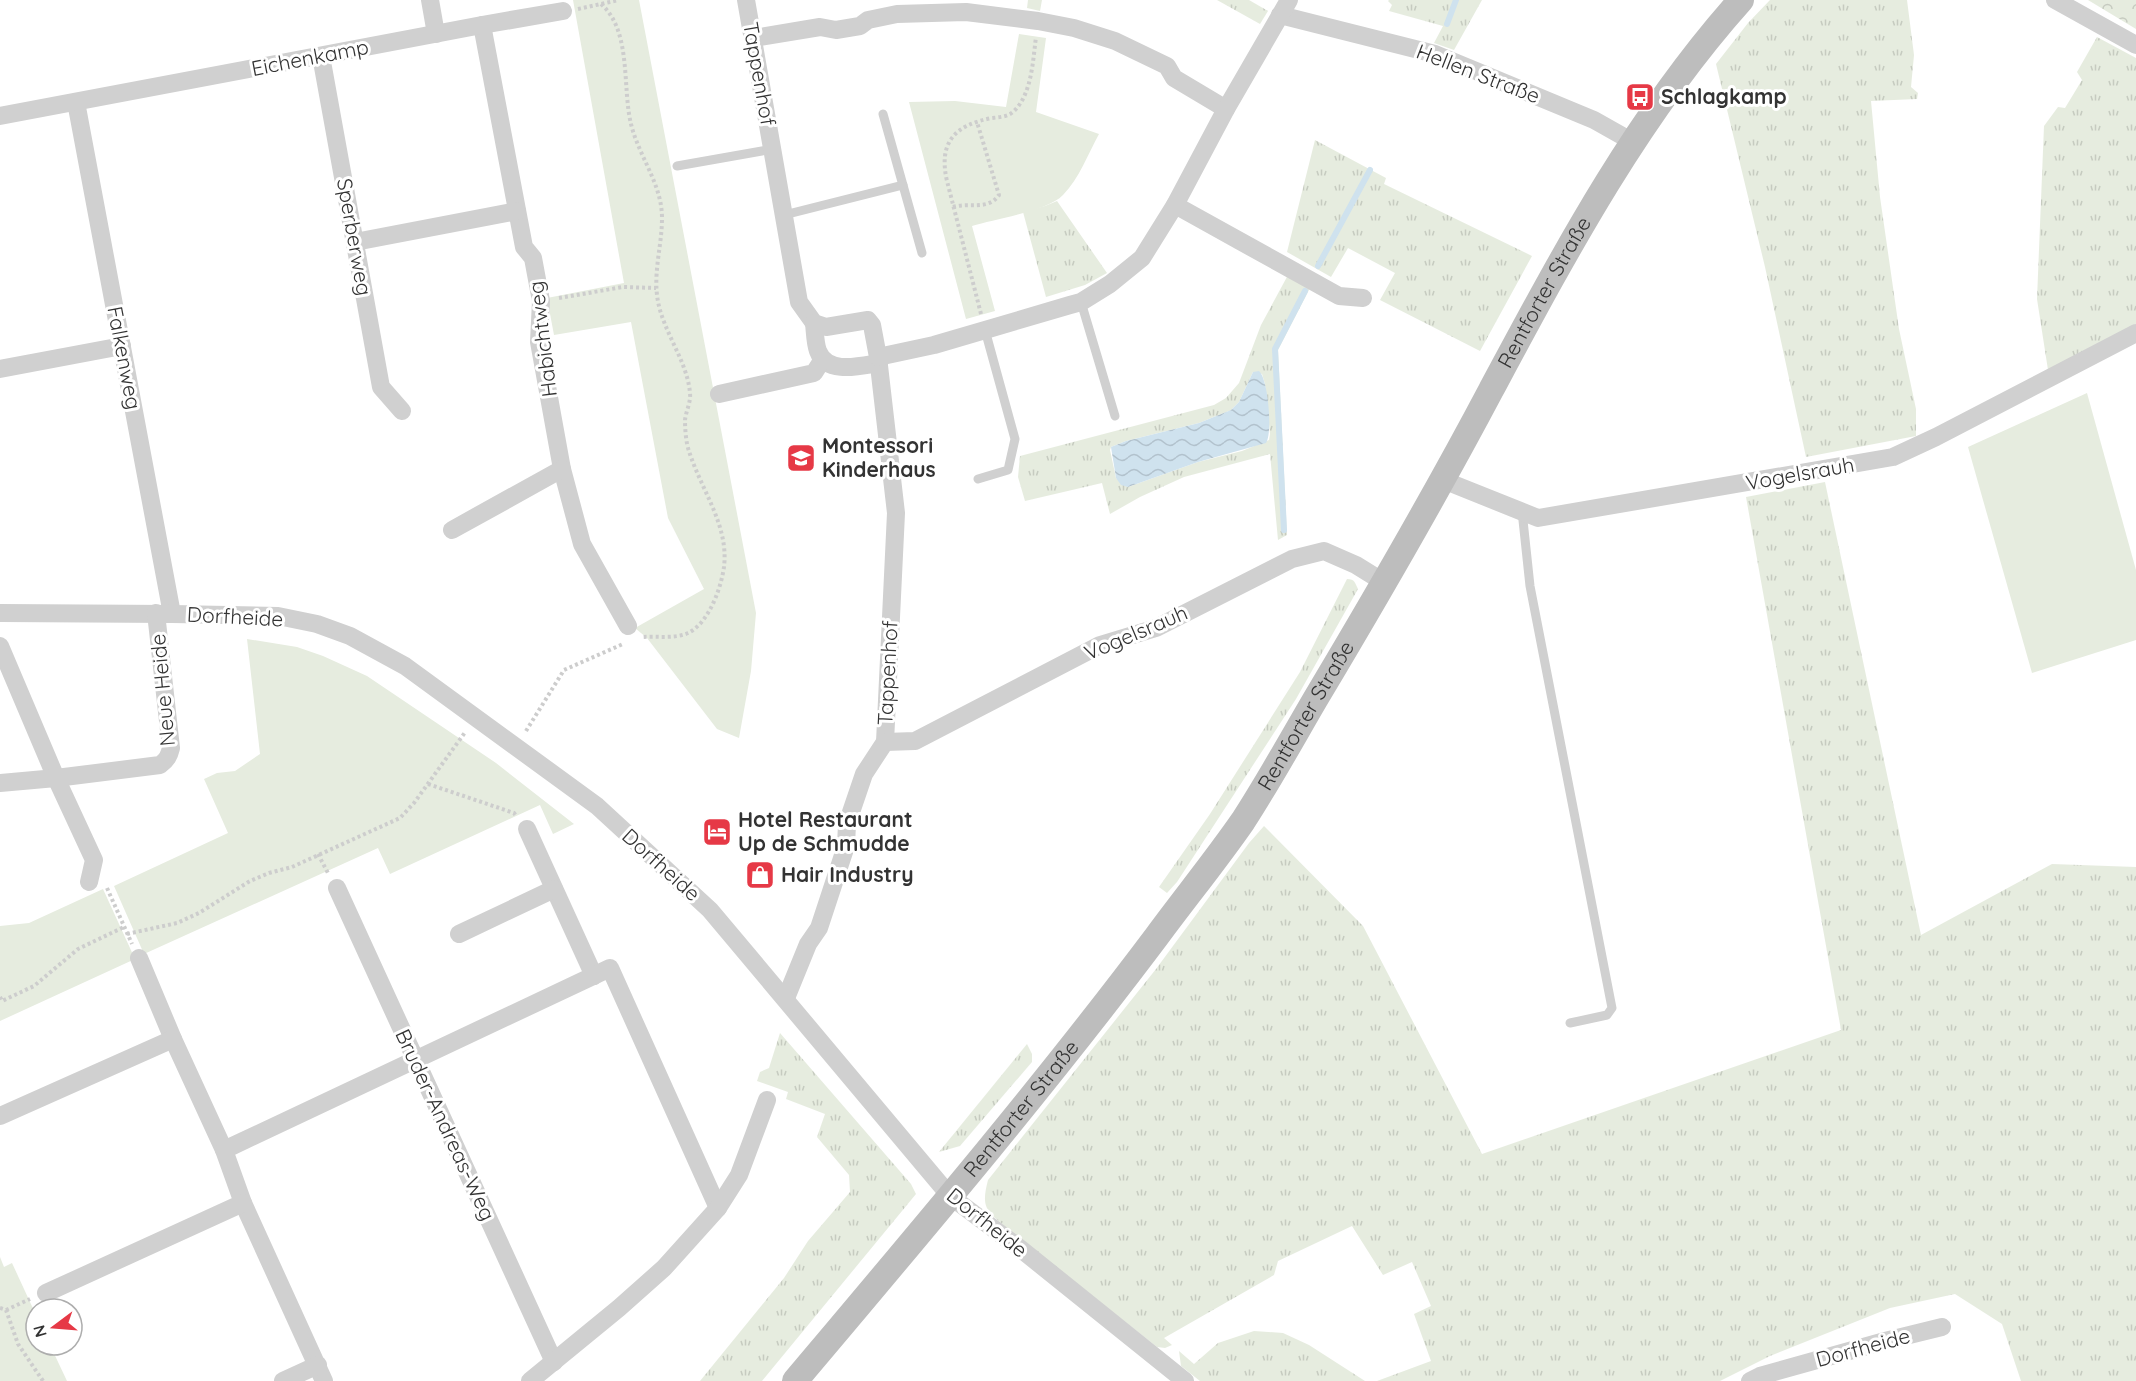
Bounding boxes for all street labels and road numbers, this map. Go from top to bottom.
street label: Tappenhof [738,20,782,128]
street label: Eichenkamp [249,33,371,81]
street label: Hellen Straße [1413,38,1544,109]
street label: Sperberweg [332,176,378,298]
street label: Rentforter Straße [1491,212,1596,372]
street label: Habichtweg [522,280,562,399]
street label: Falkenweg [102,304,148,412]
street label: Vogelsrauh [1744,451,1856,495]
street label: Vogelsrauh [1080,599,1191,665]
street label: Dorfheide [186,600,284,632]
street label: Tappenhof [871,619,903,726]
street label: Neue Heide [144,633,180,747]
street label: Rentforter Straße [1251,636,1359,795]
street label: Dorfheide [617,822,706,906]
street label: Bruder-Andreas-Weg [390,1025,502,1224]
street label: Rentforter Straße [957,1034,1084,1182]
street label: Dorfheide [942,1182,1033,1263]
street label: Dorfheide [1813,1322,1913,1372]

